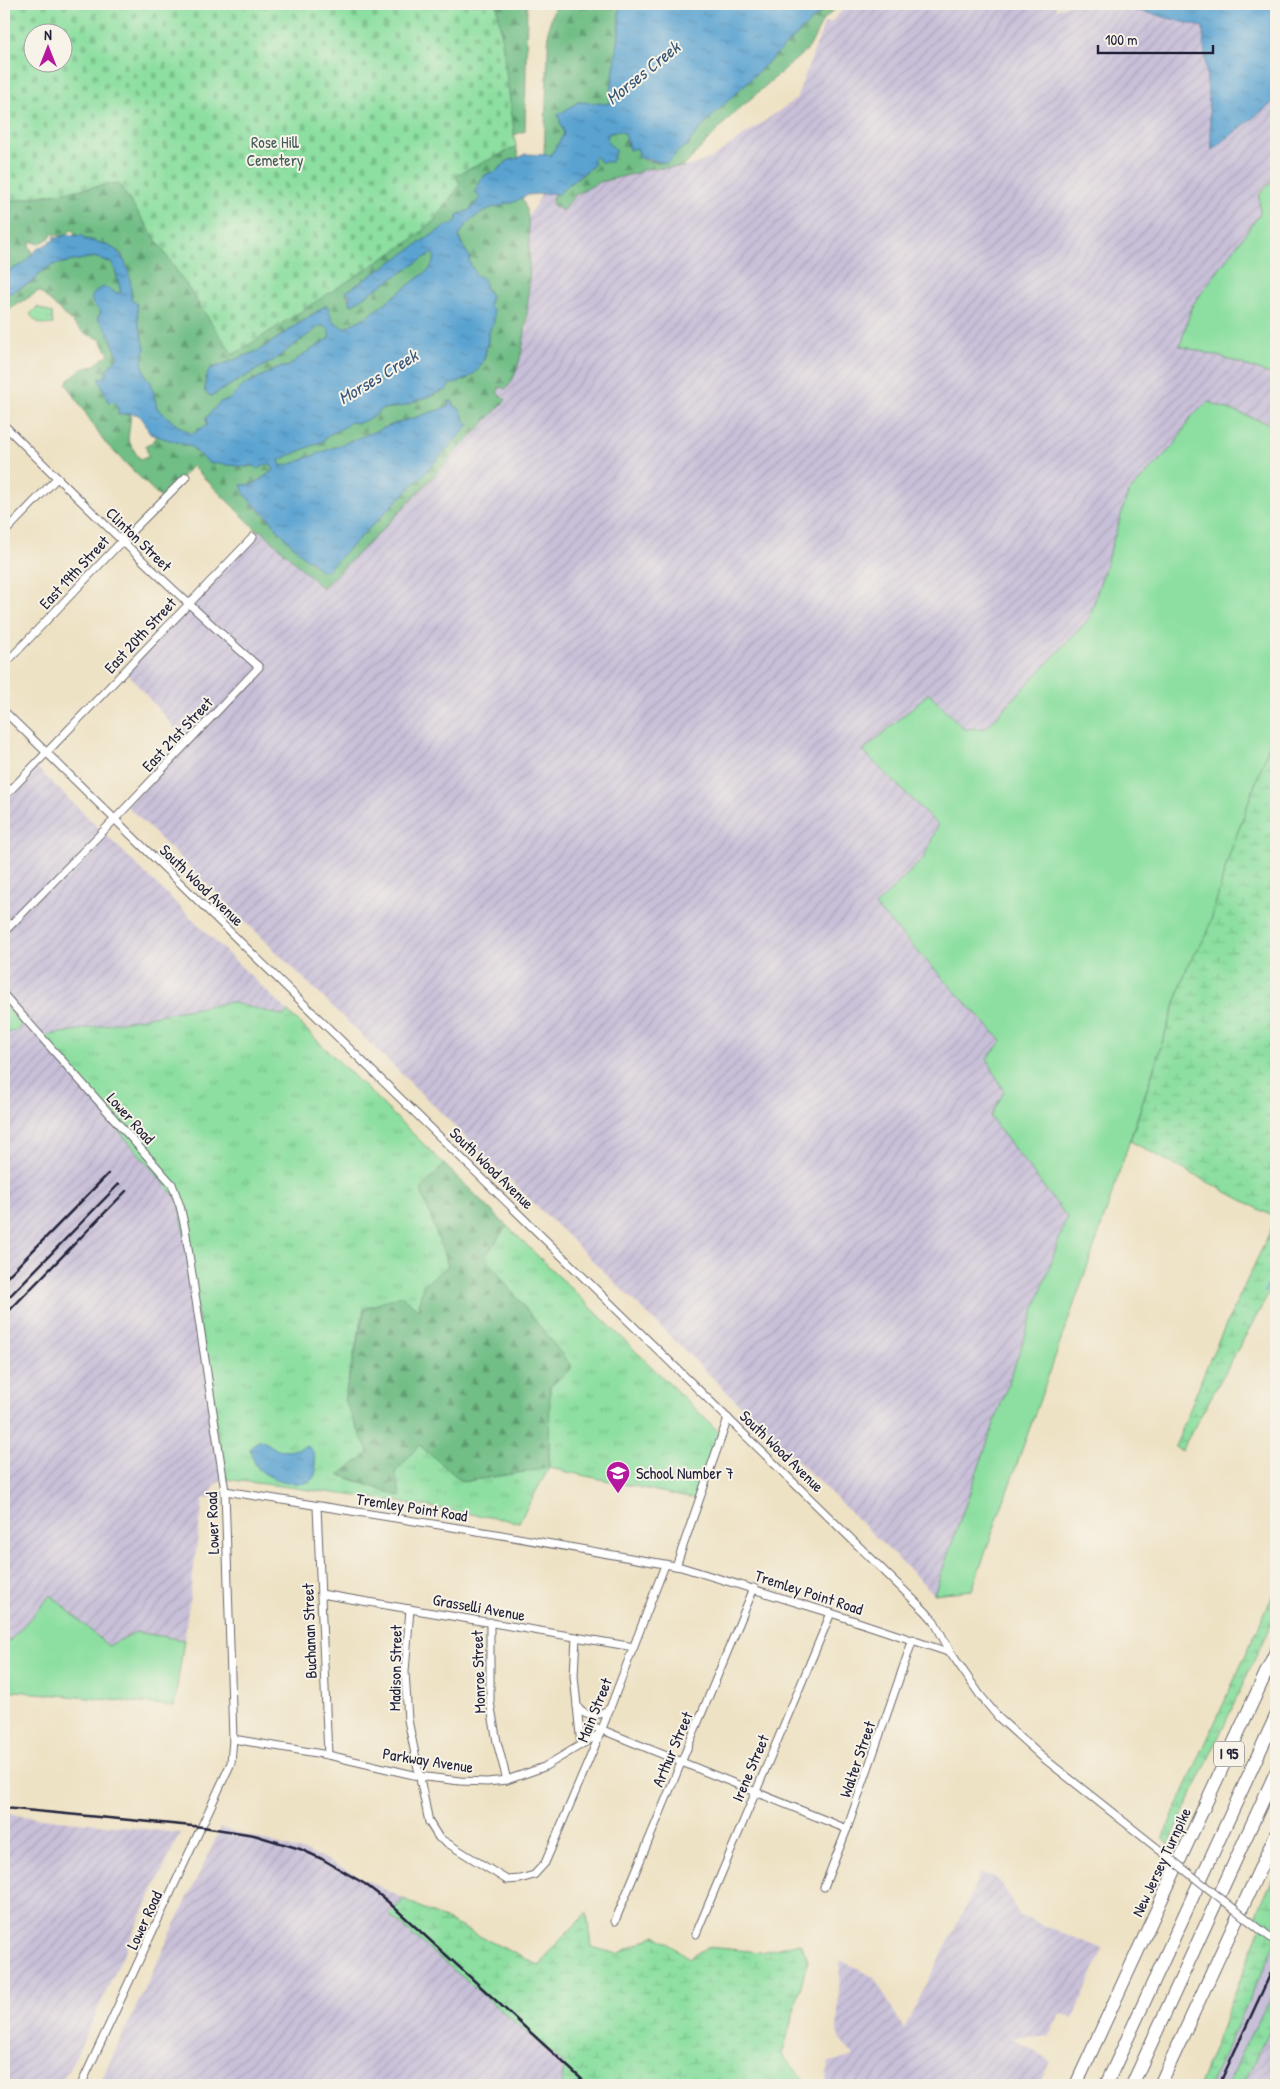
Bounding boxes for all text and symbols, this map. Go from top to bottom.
north arrow [22,22,72,72]
scale bar [1098,22,1212,54]
text: N [44,25,52,44]
text: 100 m [1105,29,1138,50]
water label: Morses Creek [600,34,686,110]
park label: Rose Hill Cemetery [246,131,304,171]
water label: Morses Creek [333,342,423,410]
street label: Clinton Street [101,502,177,576]
street label: East 19th Street [34,530,114,614]
street label: East 20th Street [99,592,181,678]
street label: East 21st Street [137,692,218,776]
street label: South Wood Avenue [155,839,249,931]
street label: Lower Road [102,1088,160,1148]
street label: South Wood Avenue [445,1122,539,1214]
street label: South Wood Avenue [735,1405,829,1497]
school or university icon: School Number 7 [605,1460,631,1494]
place label: School Number 7 [636,1462,734,1484]
street label: Tremley Point Road [355,1487,469,1527]
street label: Lower Road [200,1492,224,1554]
street label: Tremley Point Road [752,1564,866,1620]
street label: Buchanan Street [296,1582,322,1679]
street label: Grasselli Avenue [431,1588,528,1626]
street label: Madison Street [383,1624,407,1711]
street label: Monroe Street [466,1630,490,1714]
street label: Main Street [571,1674,617,1745]
street label: Arthur Street [646,1708,698,1790]
street label: Walter Street [834,1717,880,1800]
street label: Irene Street [726,1731,774,1805]
street label: Parkway Avenue [381,1742,476,1778]
road number: I 95 [1214,1742,1244,1766]
street label: New Jersey Turnpike [1126,1803,1196,1920]
street label: Lower Road [121,1887,167,1953]

